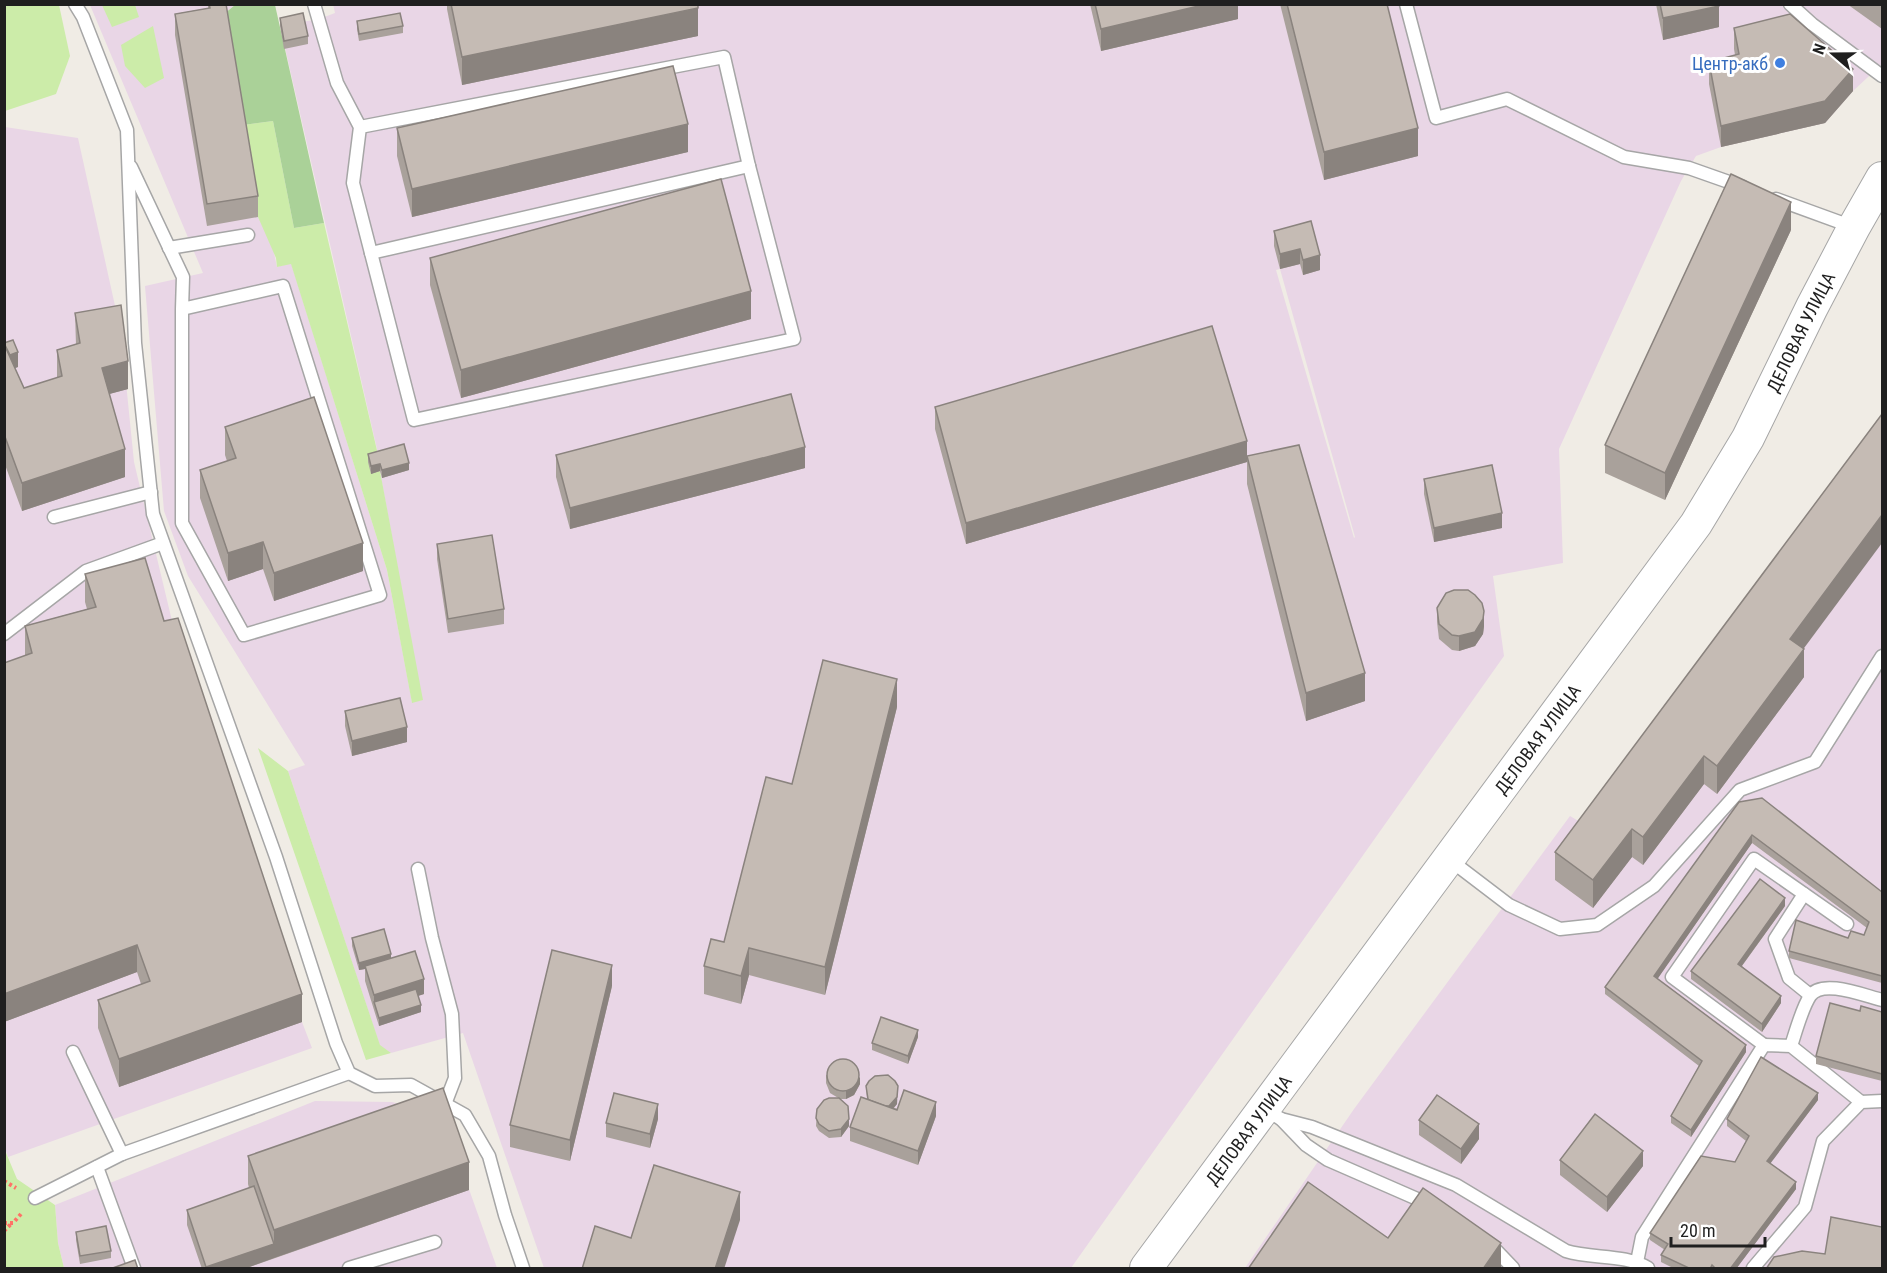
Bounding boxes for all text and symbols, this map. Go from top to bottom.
north arrow [1803,24,1863,84]
text: N [1809,41,1830,57]
place label: Центр-акб [1692,53,1768,74]
marker: Центр-акб [1773,56,1787,70]
street label: ДЕЛОВАЯ УЛИЦА [1762,268,1839,395]
street label: ДЕЛОВАЯ УЛИЦА [1490,679,1585,798]
street label: ДЕЛОВАЯ УЛИЦА [1201,1070,1296,1189]
scale bar [1671,1210,1766,1248]
text: 20 m [1680,1220,1715,1241]

